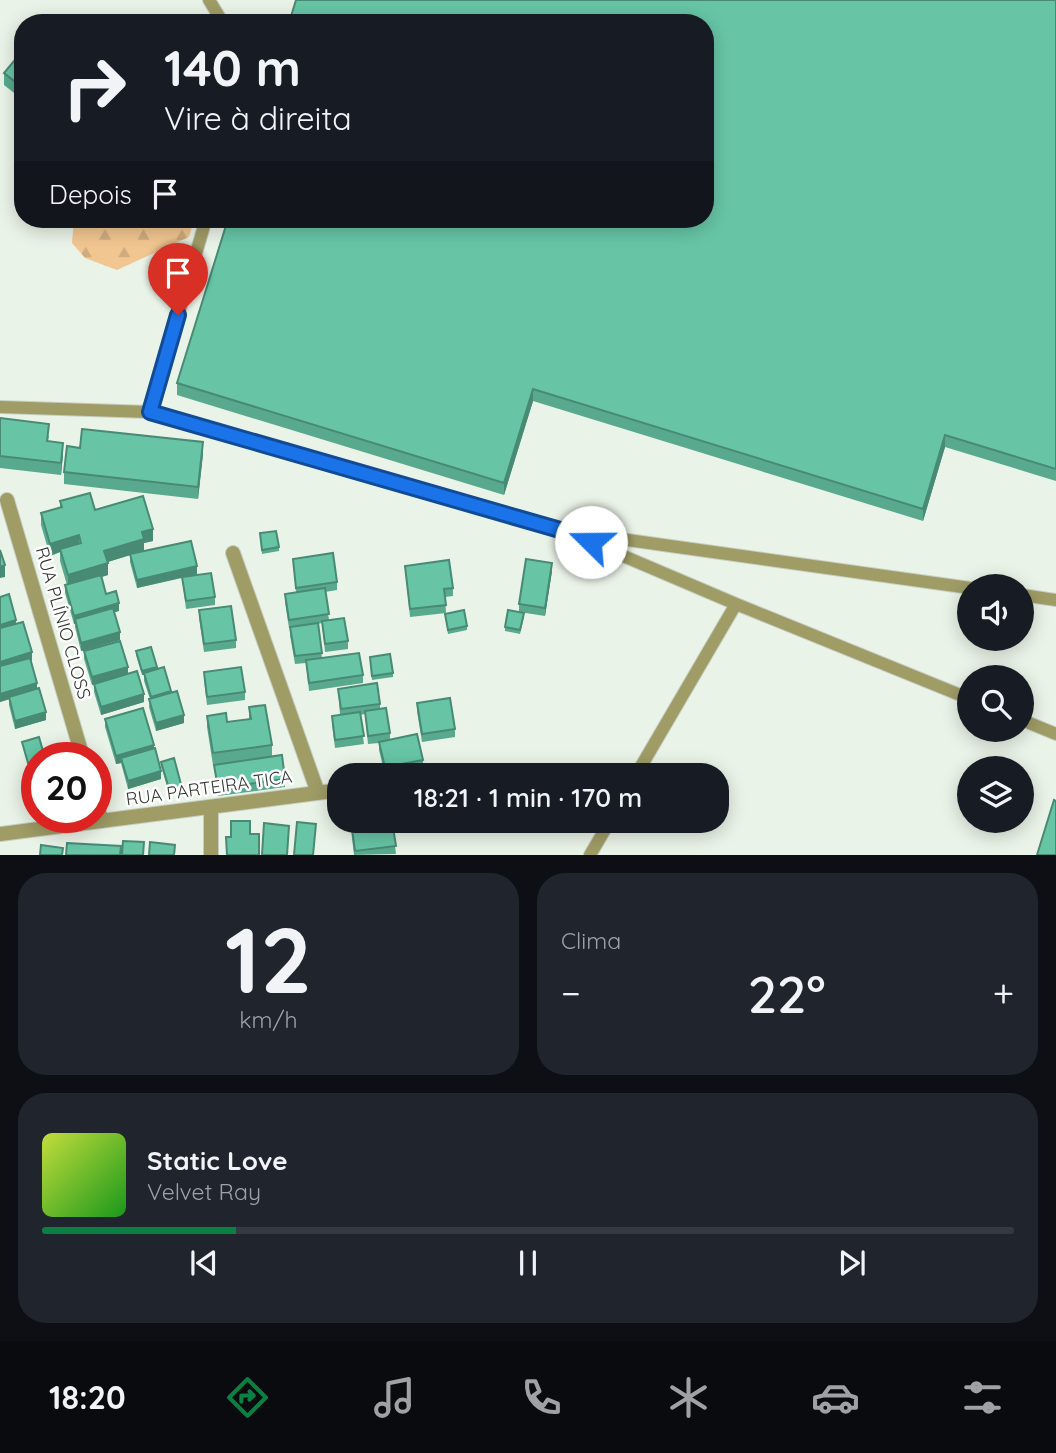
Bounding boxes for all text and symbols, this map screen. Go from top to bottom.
text: 140 m [164,37,301,98]
icon: right [49,42,140,133]
text: Vire à direita [164,98,352,138]
icon: arrive [146,175,184,213]
text: Depois [49,178,132,211]
pin [148,243,208,315]
icon: arrive [159,254,197,292]
position arrow [554,505,628,579]
street label: RUA PLÍNIO CLOSS [31,544,96,702]
map controls [957,574,1034,833]
button: sound [957,574,1034,651]
button: search [957,665,1034,742]
speed limit sign: 20 [21,742,112,833]
button: layers [957,756,1034,833]
street label: RUA PARTEIRA TICA [124,764,294,811]
text: 18:21 · 1 min · 170 m [414,781,642,814]
text: 12 [225,902,312,1016]
text: Clima [561,926,621,955]
text: 22° [748,961,826,1026]
text: − [561,969,581,1017]
text: + [993,969,1014,1017]
text: km/h [239,1005,298,1034]
text: Static Love [147,1144,288,1177]
text: Velvet Ray [147,1177,261,1206]
icon: previous [185,1244,223,1282]
icon: pause [509,1244,547,1282]
icon: next [833,1244,871,1282]
icon: directions [223,1373,272,1422]
icon: music [370,1373,419,1422]
icon: phone [517,1373,566,1422]
icon: climate [664,1373,713,1422]
icon: car [811,1373,860,1422]
icon: filters [958,1373,1007,1422]
text: 18:20 [49,1377,126,1417]

